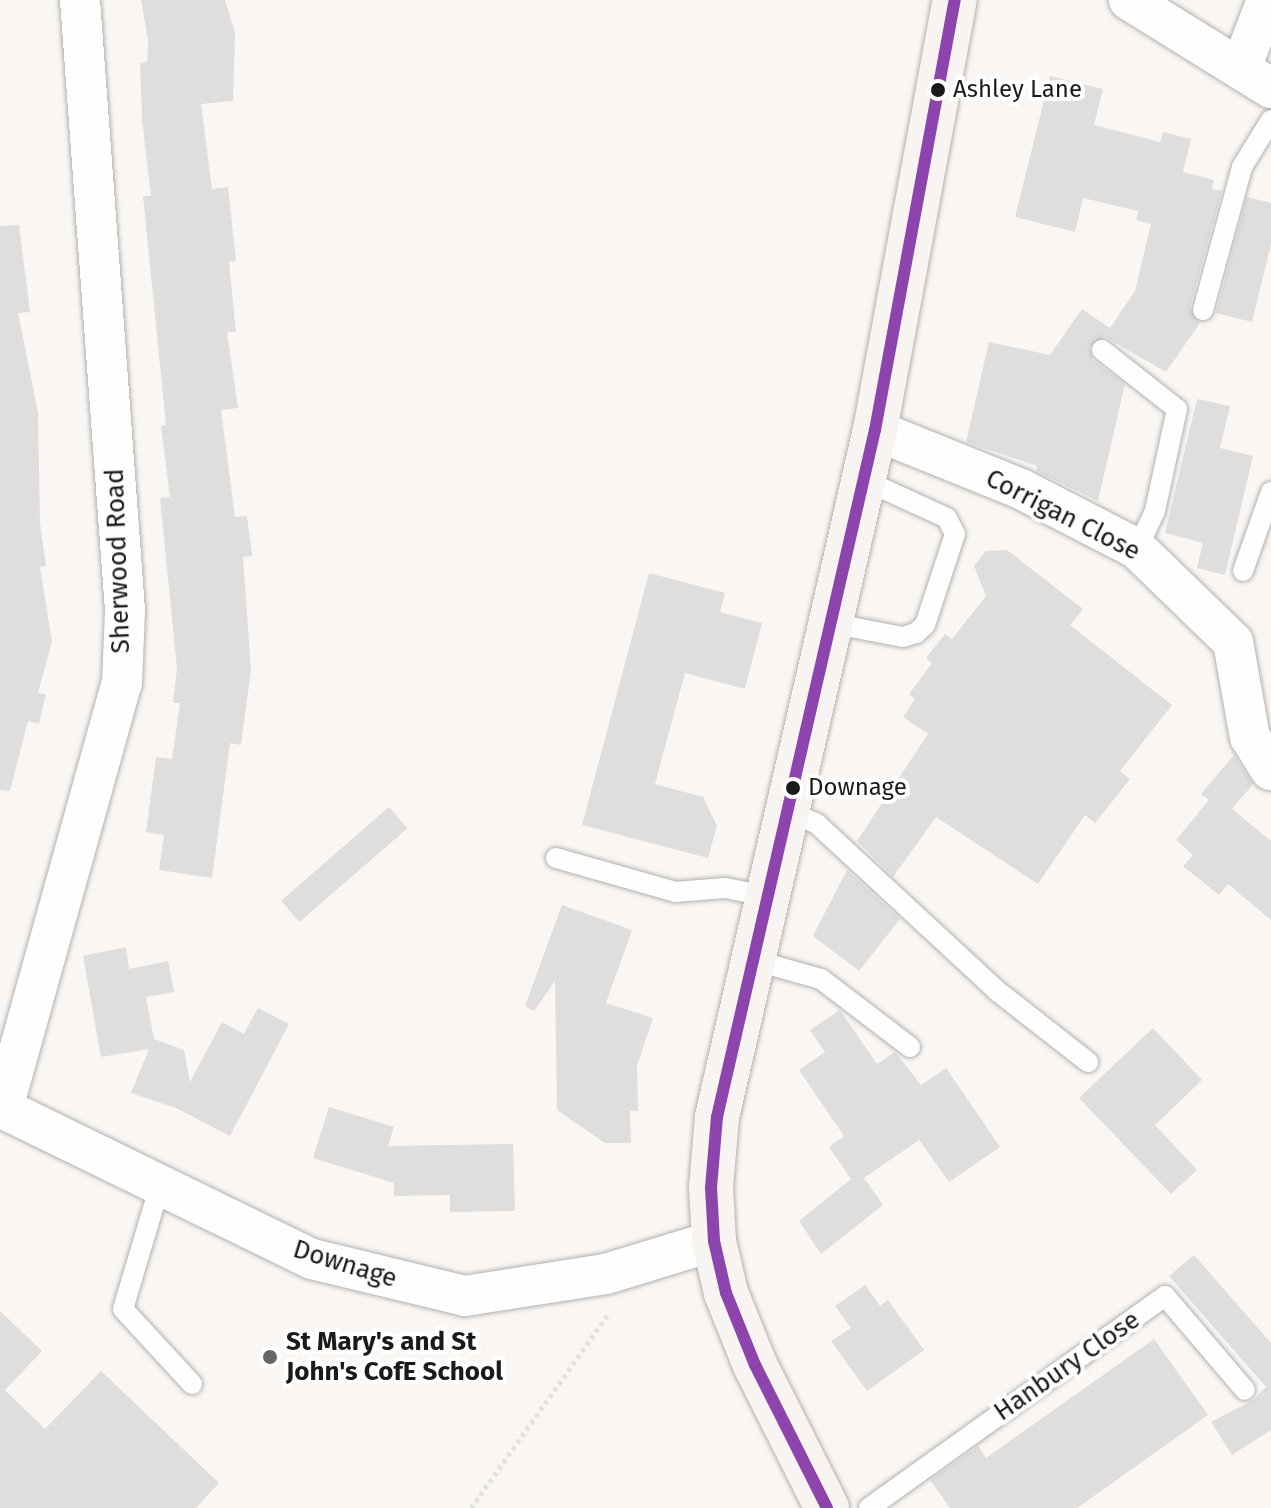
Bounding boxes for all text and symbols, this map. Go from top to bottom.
place label: Ashley Lane [953,76,1082,104]
marker: Ashley Lane [930,82,946,98]
street label: Corrigan Close [981,463,1145,567]
street label: Sherwood Road [99,468,137,654]
place label: Downage [808,774,907,802]
marker: Downage [785,780,801,796]
street label: Downage [289,1233,401,1295]
street label: Hanbury Close [988,1304,1146,1428]
place label: St Mary's and St John's CofE School [286,1326,503,1388]
marker: St Mary's and St John's CofE School [261,1348,279,1366]

